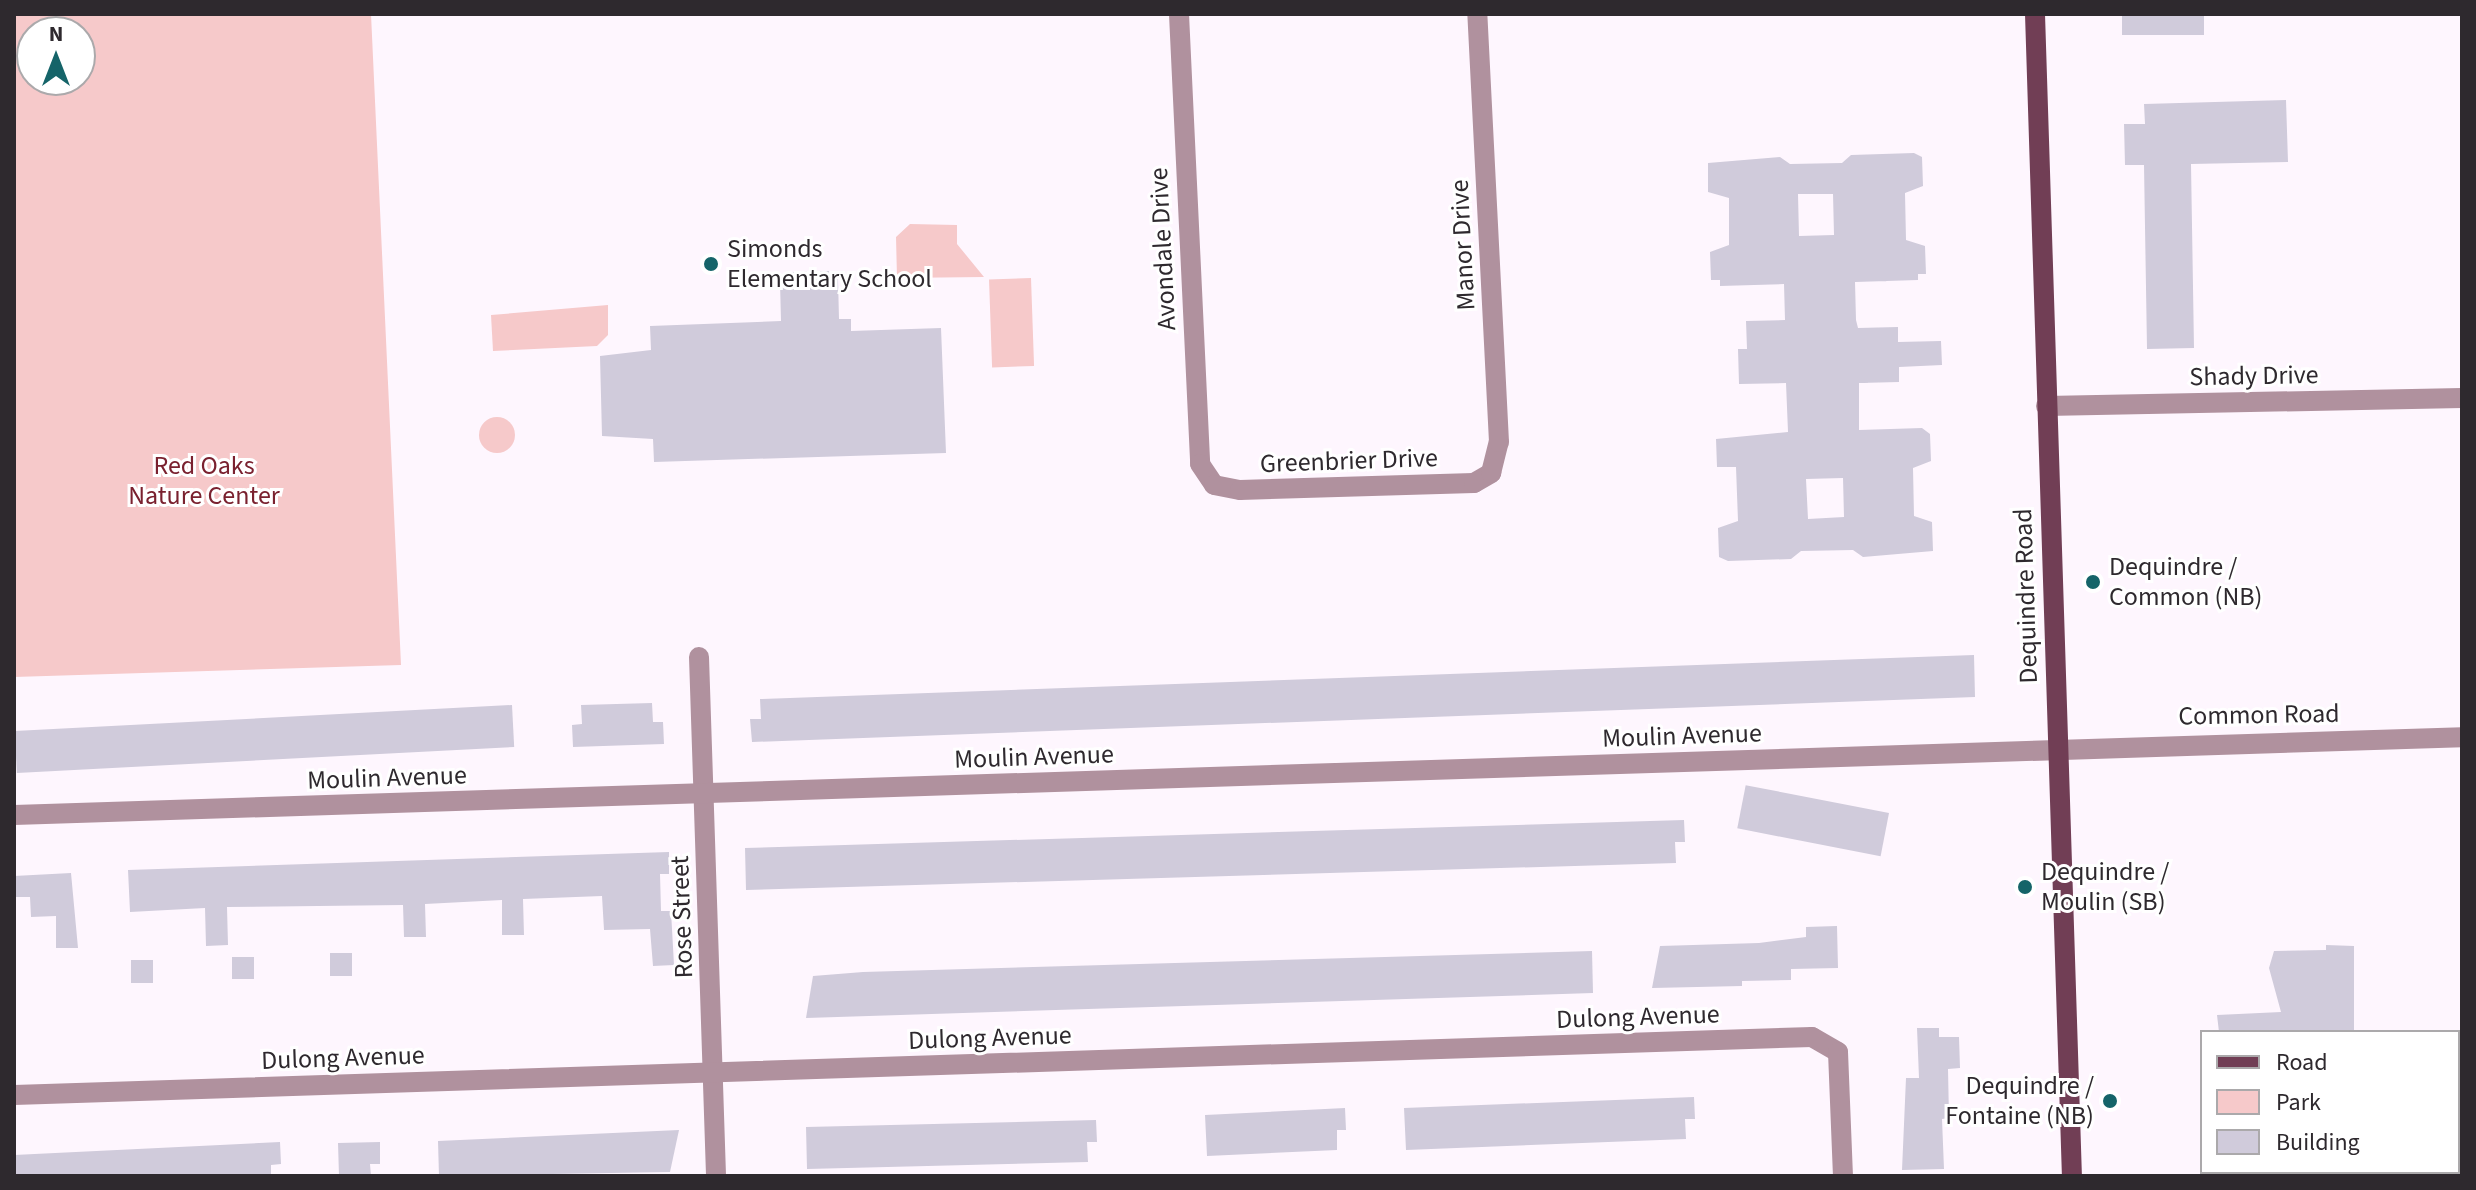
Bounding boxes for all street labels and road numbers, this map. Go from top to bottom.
street label: Avondale Drive [1143,167,1183,331]
street label: Manor Drive [1444,179,1482,311]
street label: Shady Drive [2189,359,2319,393]
street label: Greenbrier Drive [1259,442,1439,480]
street label: Dequindre Road [2007,508,2045,684]
street label: Common Road [2178,698,2340,732]
street label: Moulin Avenue [1602,718,1762,754]
street label: Moulin Avenue [954,739,1114,775]
street label: Moulin Avenue [307,760,467,796]
street label: Rose Street [664,855,700,979]
street label: Dulong Avenue [1556,999,1720,1035]
street label: Dulong Avenue [908,1020,1072,1056]
street label: Dulong Avenue [261,1040,425,1076]

